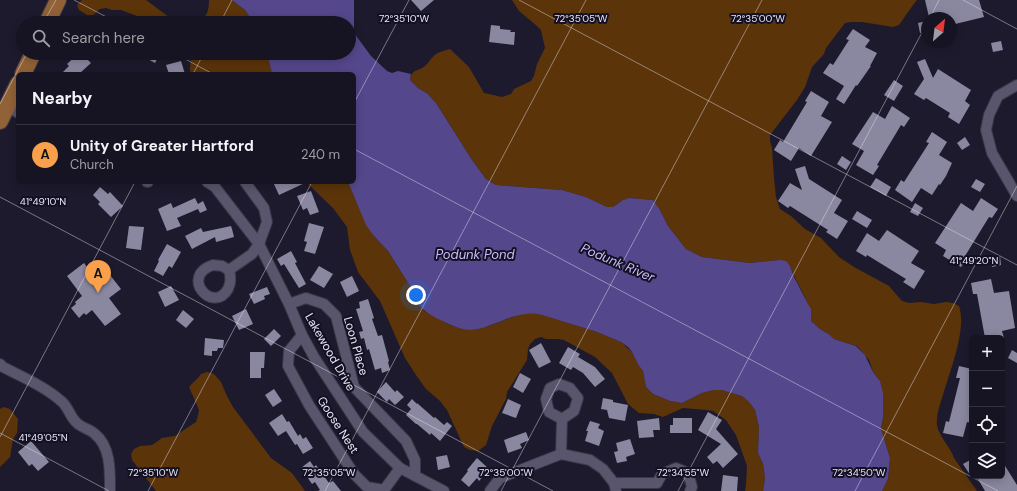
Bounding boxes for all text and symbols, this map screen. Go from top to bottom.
text: 72°35'10"W [379,12,429,25]
text: 72°35'05"W [554,12,608,25]
text: 72°35'00"W [731,12,785,25]
north arrow [921,12,957,48]
search box [16,16,356,60]
icon: search [30,27,52,49]
text: Search here [62,28,145,48]
text: Nearby [32,87,92,109]
text: Unity of Greater Hartford [70,136,254,156]
text: A [40,146,50,163]
text: 240 m [301,146,340,163]
text: Church [70,156,114,173]
text: 41°49'10"N [20,195,66,208]
water label: Podunk River [578,239,658,286]
water label: Podunk Pond [435,246,515,263]
text: 41°49'20"N [950,254,999,267]
pin: A [85,260,111,293]
your location [406,285,426,305]
street label: Lakewood Drive [301,310,359,394]
street label: Loon Place [340,315,372,377]
map controls [969,335,1005,479]
button: + [969,335,1005,371]
button: − [969,371,1005,407]
street label: Goose Nest [314,393,363,457]
button: locate [969,407,1005,443]
text: 41°49'05"N [18,431,68,444]
button: layers [969,443,1005,479]
text: 72°35'10"W [128,466,178,479]
text: 72°35'05"W [302,466,356,479]
text: 72°35'00"W [479,466,533,479]
text: 72°34'55"W [657,466,709,479]
text: 72°34'50"W [832,466,886,479]

